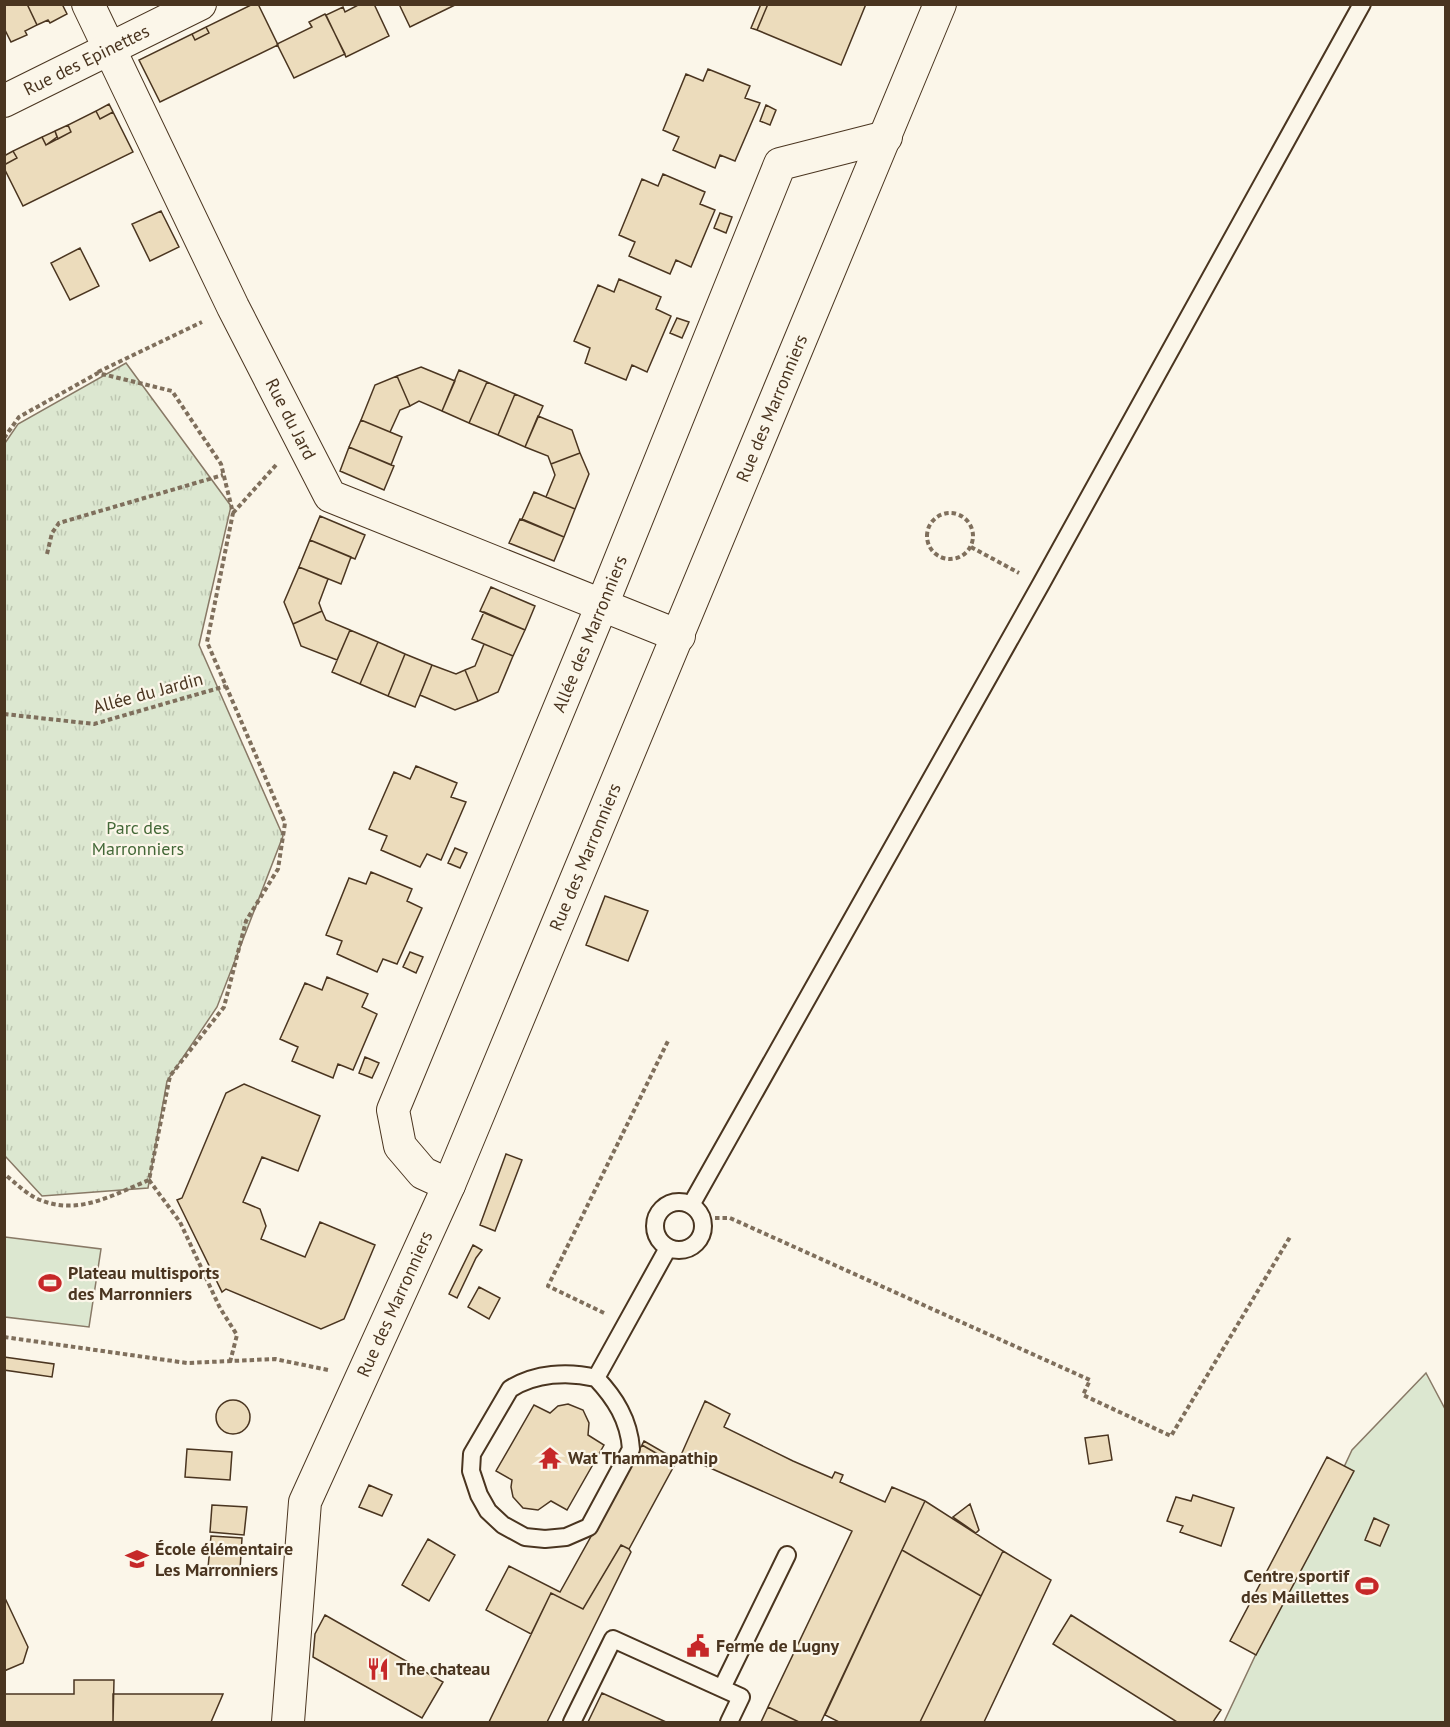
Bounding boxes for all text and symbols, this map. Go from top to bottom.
street label: Rue des Epinettes [20,19,153,101]
street label: Rue des Marronniers [731,331,812,485]
street label: Rue du Jard [261,374,321,464]
street label: Allée des Marronniers [547,552,632,716]
street label: Allée du Jardin [90,667,205,718]
street label: Rue des Marronniers [544,780,626,934]
park label: Parc des Marronniers [92,816,184,860]
street label: Rue des Marronniers [351,1227,438,1381]
place label: Plateau multisports des Marronniers [68,1261,220,1305]
sports icon: Plateau multisports des Marronniers [37,1270,63,1296]
temple icon: Wat Thammapathip [537,1445,563,1471]
place label: Wat Thammapathip [568,1446,718,1469]
place label: École élémentaire Les Marronniers [155,1537,293,1581]
school or university icon: École élémentaire Les Marronniers [124,1546,150,1572]
place label: Centre sportif des Maillettes [1241,1564,1350,1608]
sports icon: Centre sportif des Maillettes [1354,1573,1380,1599]
public building icon: Ferme de Lugny [685,1633,711,1659]
place label: Ferme de Lugny [716,1634,840,1657]
restaurant icon: The chateau [365,1656,391,1682]
place label: The chateau [396,1657,490,1680]

